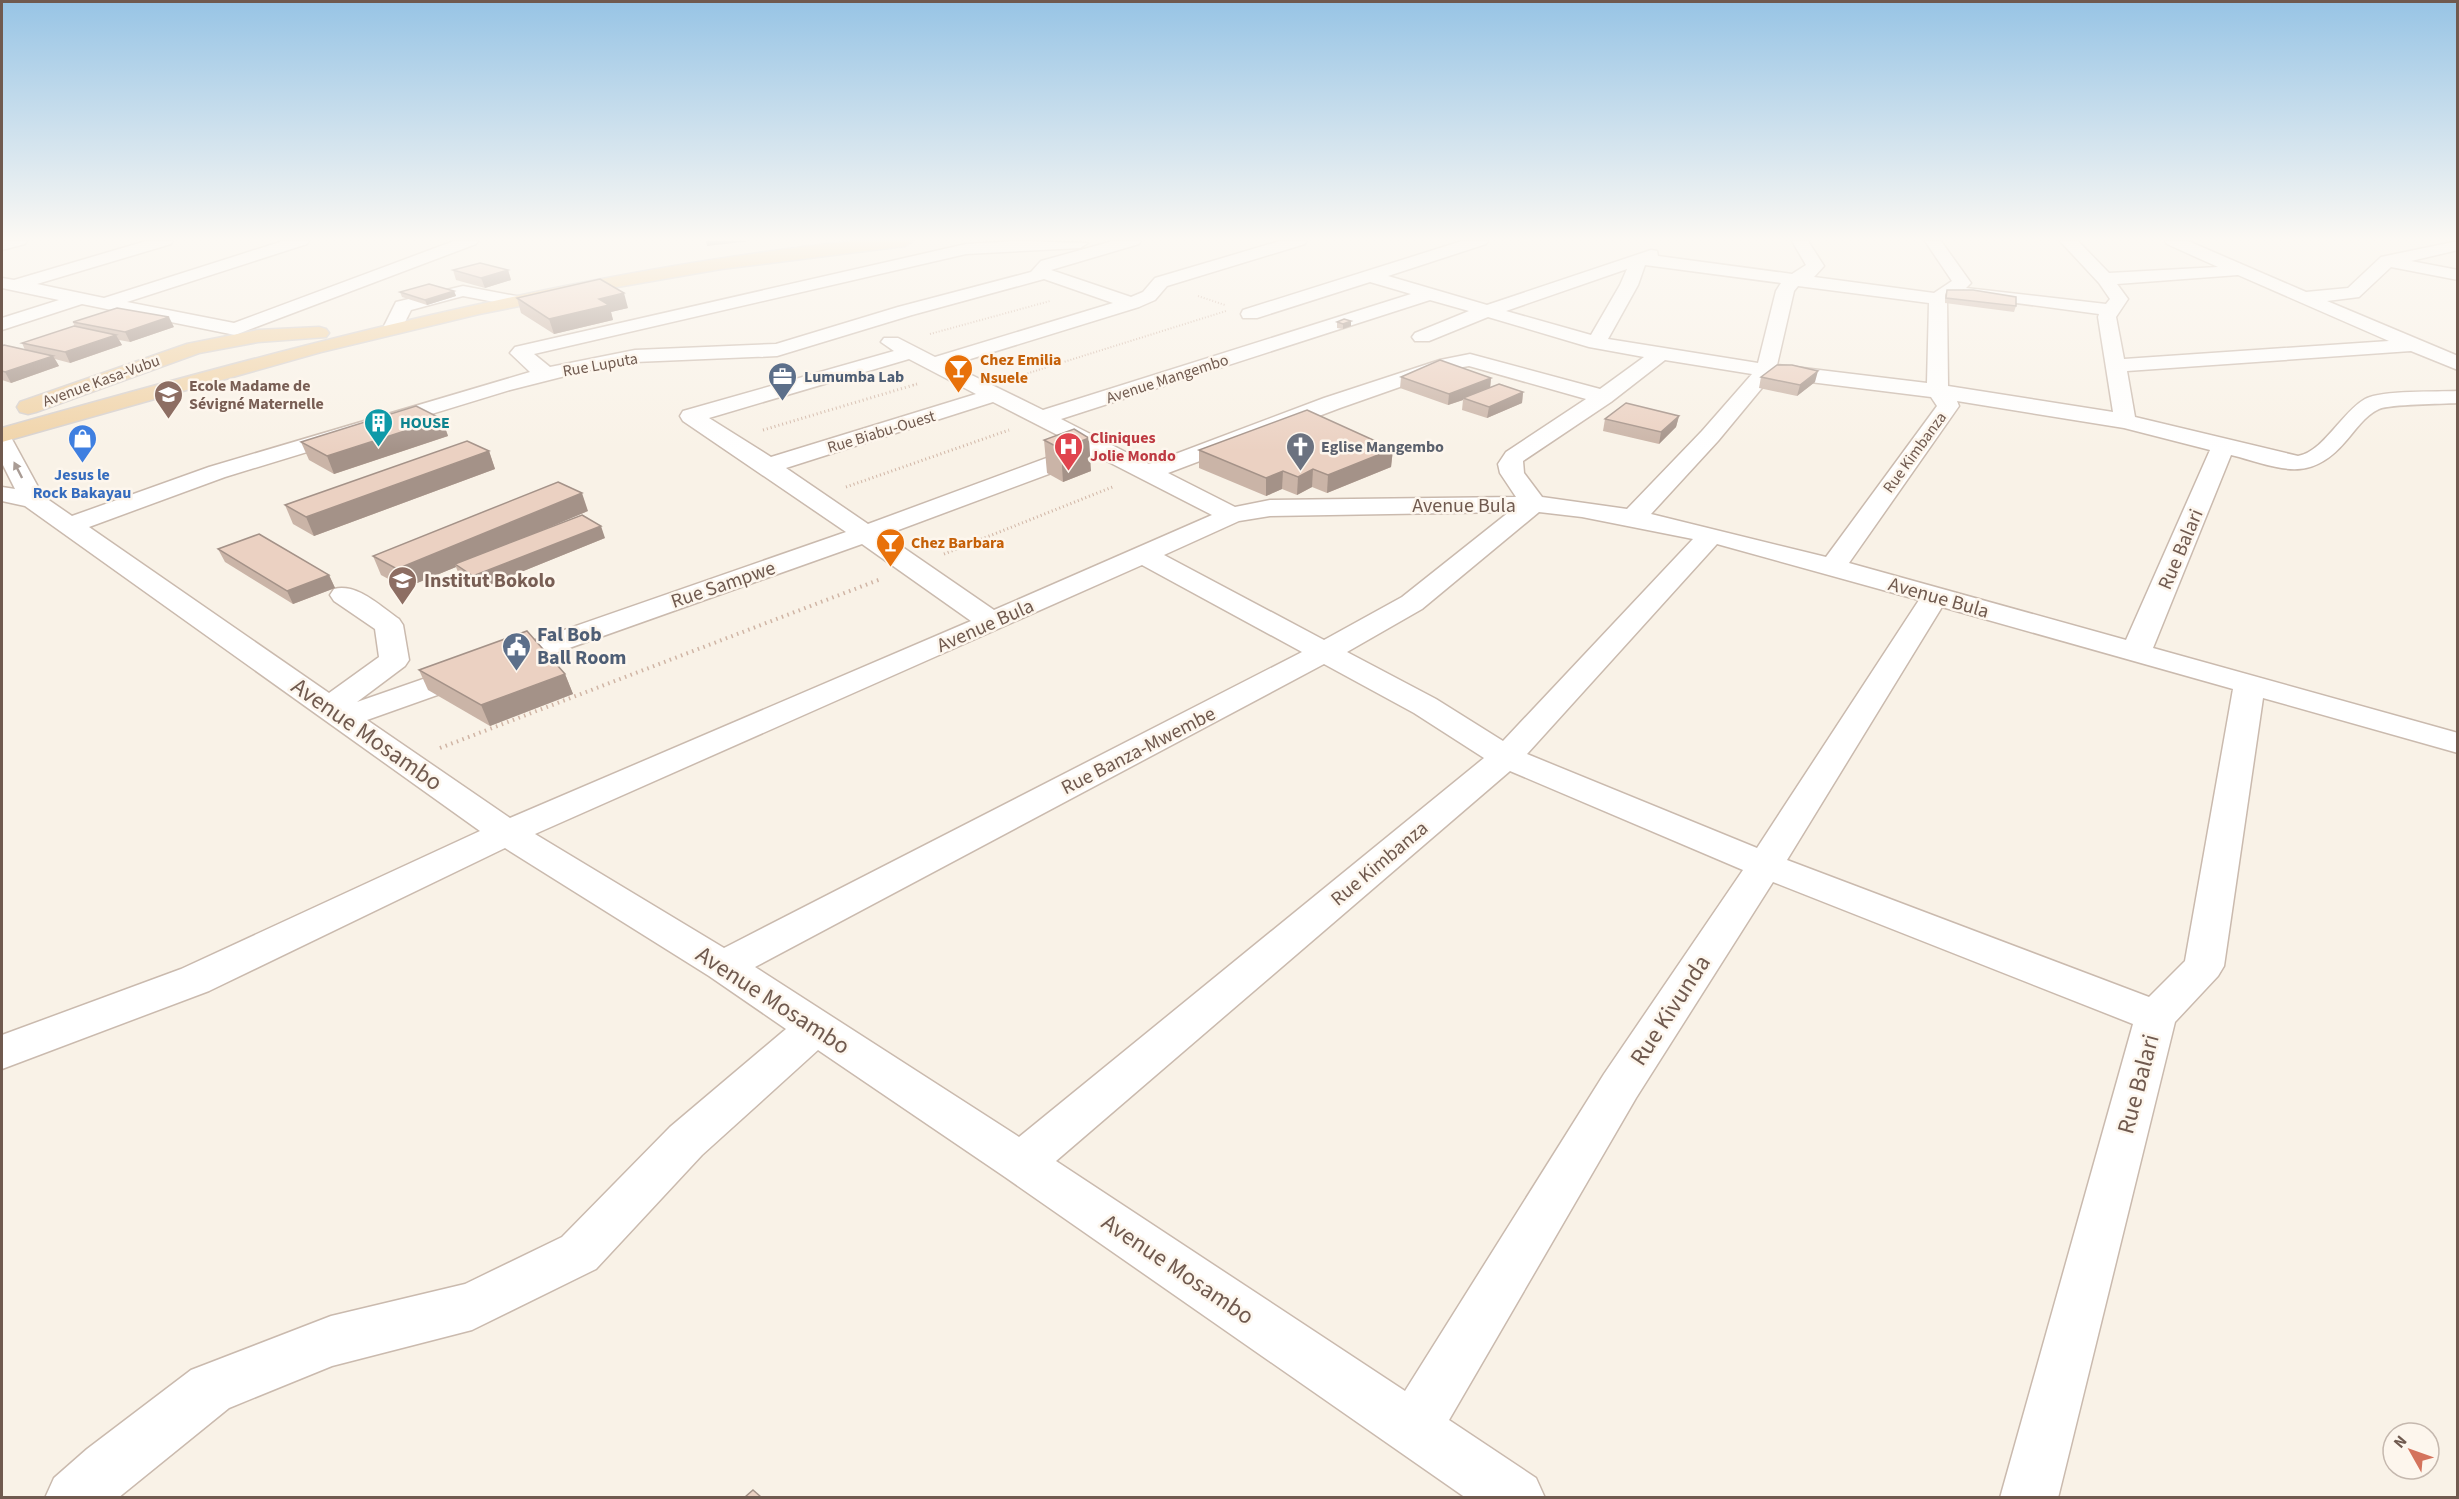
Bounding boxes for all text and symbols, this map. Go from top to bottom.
street label: Rue Luputa [561,348,639,382]
place label: Chez Emilia Nsuele [980,349,1062,389]
street label: Avenue Mangembo [1103,349,1231,409]
street label: Avenue Kasa-Vubu [40,350,163,412]
bar icon: Chez Emilia Nsuele [943,352,975,394]
office icon: Lumumba Lab [767,360,799,402]
place label: Lumumba Lab [804,366,904,388]
place label: Ecole Madame de Sévigné Maternelle [189,375,324,415]
school or university icon: Ecole Madame de Sévigné Maternelle [152,378,184,420]
street label: Rue Biabu-Ouest [825,405,939,459]
building icon: HOUSE [363,406,395,448]
street label: Rue Kimbanza [1878,408,1952,498]
place label: HOUSE [400,412,450,434]
shop icon: Jesus le Rock Bakayau [66,422,98,464]
place label: Cliniques Jolie Mondo [1090,427,1176,467]
hospital icon: Cliniques Jolie Mondo [1053,430,1085,472]
church icon: Eglise Mangembo [1284,430,1316,472]
place label: Eglise Mangembo [1321,436,1444,458]
one-way arrow [14,461,23,478]
place label: Jesus le Rock Bakayau [33,464,131,504]
street label: Avenue Bula [1412,492,1516,520]
street label: Rue Balari [2151,505,2210,594]
bar icon: Chez Barbara [874,526,906,568]
place label: Chez Barbara [911,532,1004,554]
street label: Rue Sampwe [667,554,779,616]
school or university icon: Institut Bokolo [387,564,419,606]
place label: Institut Bokolo [424,567,555,595]
street label: Avenue Bula [1885,570,1992,626]
street label: Avenue Bula [932,592,1038,660]
place label: Fal Bob Ball Room [537,621,626,672]
public building icon: Fal Bob Ball Room [500,630,532,672]
street label: Avenue Mosambo [284,669,449,800]
street label: Rue Banza-Mwembe [1057,700,1220,802]
street label: Rue Kimbanza [1325,815,1434,913]
street label: Avenue Mosambo [689,937,857,1063]
street label: Rue Kivunda [1621,948,1719,1073]
street label: Rue Balari [2108,1030,2169,1138]
street label: Avenue Mosambo [1094,1205,1261,1334]
north arrow [2381,1421,2441,1481]
text: N [2388,1431,2412,1453]

